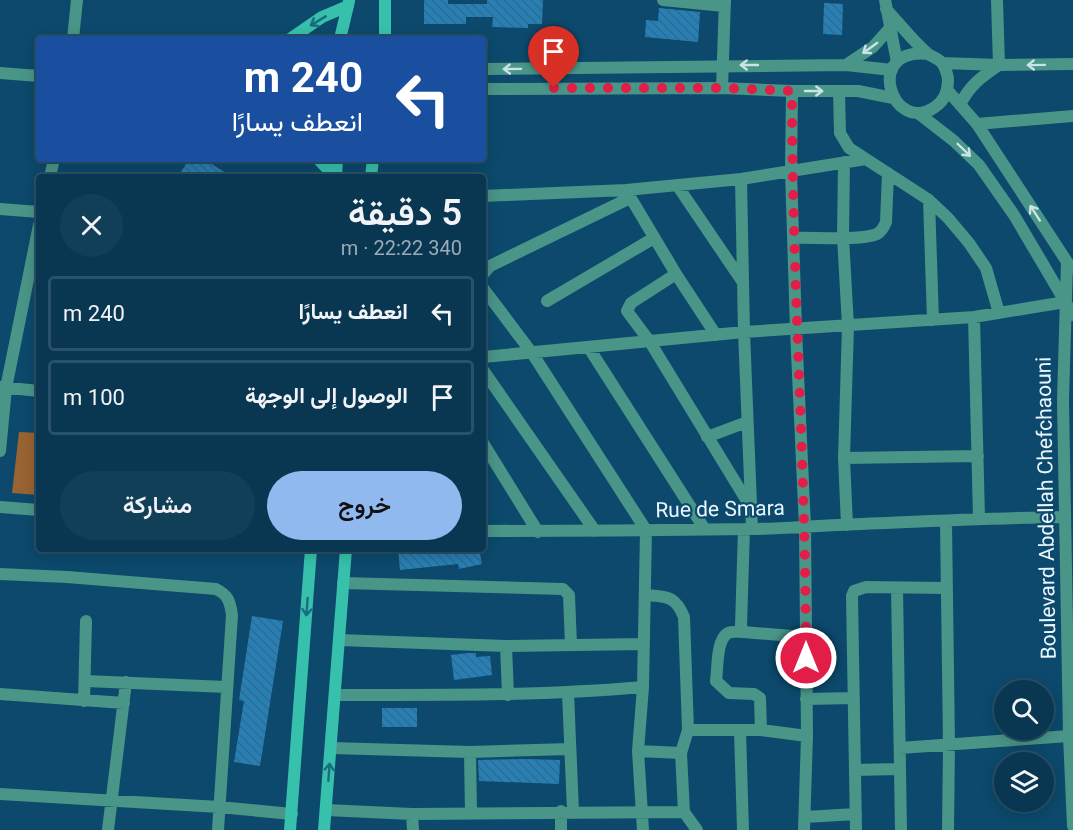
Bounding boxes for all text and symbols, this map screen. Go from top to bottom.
one-way arrow [310,15,327,27]
pin [528,26,579,88]
icon: arrive [537,35,570,68]
one-way arrow [862,42,878,54]
text: 240 m [244,53,363,102]
one-way arrow [1026,59,1046,70]
icon: left [384,60,462,138]
one-way arrow [740,60,760,71]
one-way arrow [503,63,523,75]
one-way arrow [804,85,824,97]
text: انعطف يسارًا [232,106,363,138]
one-way arrow [956,142,971,157]
text: 5 دقيقة [348,192,462,234]
button: close [60,194,123,257]
one-way arrow [1029,205,1041,221]
text: 340 m · 22:22 [341,236,462,260]
icon: left [426,297,459,330]
text: انعطف يسارًا [298,299,408,324]
text: 240 m [63,301,125,326]
street label: Boulevard Abdellah Chefchaouni [1031,356,1061,660]
icon: arrive [426,381,459,414]
text: الوصول إلى الوجهة [245,383,408,408]
text: 100 m [63,385,125,410]
button: مشاركة [60,471,255,540]
button: خروج [267,471,462,540]
street label: Rue de Smara [655,496,785,522]
one-way arrow [301,597,312,617]
position arrow [774,626,838,690]
map controls [994,680,1054,812]
button: search [994,680,1054,740]
button: layers [994,752,1054,812]
one-way arrow [324,762,335,782]

